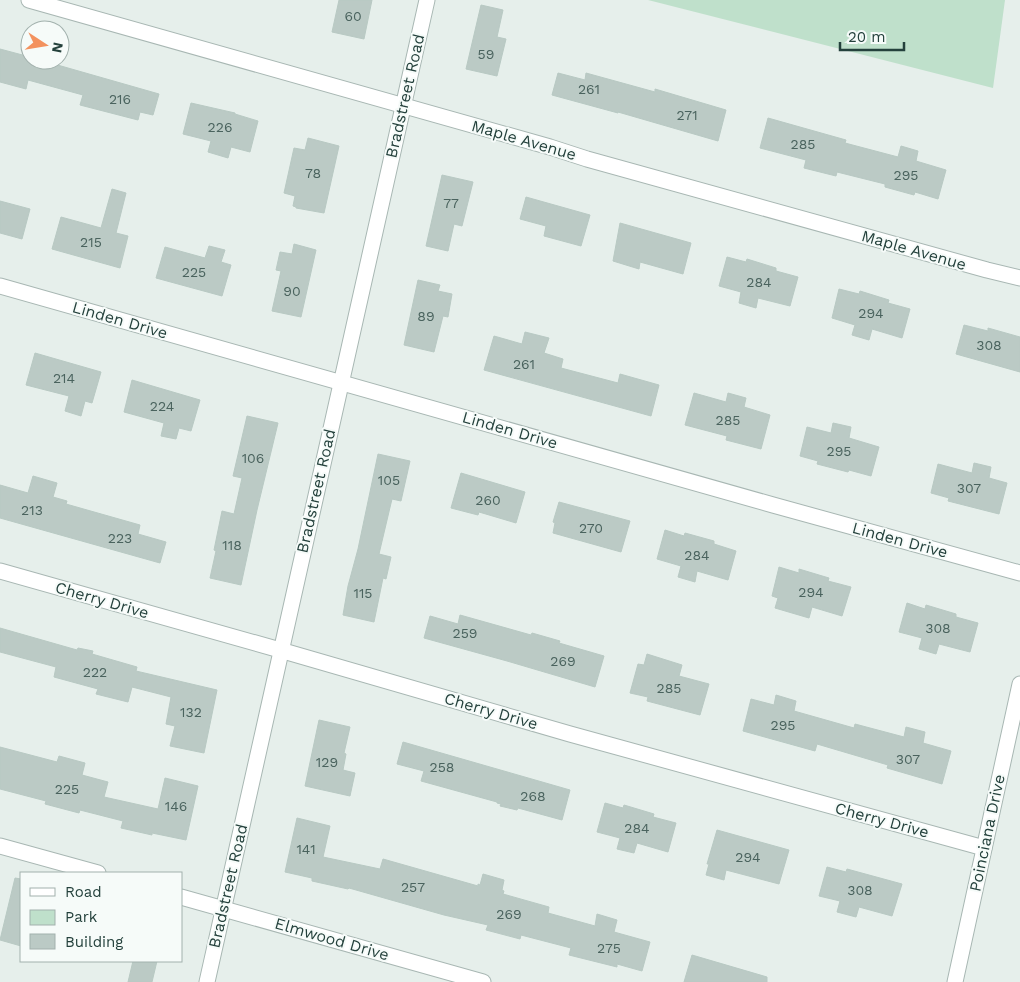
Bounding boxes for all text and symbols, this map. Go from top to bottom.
house number: 60 [344,8,362,24]
north arrow [20,20,70,70]
scale bar [840,20,904,52]
text: 20 m [848,28,886,46]
street label: Bradstreet Road [381,32,429,160]
text: N [49,41,67,54]
house number: 59 [478,46,494,62]
house number: 261 [578,81,600,97]
house number: 216 [109,91,131,107]
house number: 271 [676,107,698,123]
street label: Maple Avenue [469,116,579,164]
house number: 226 [208,119,232,135]
house number: 285 [791,136,815,152]
house number: 78 [305,165,321,181]
house number: 295 [894,167,918,183]
house number: 77 [443,195,459,211]
street label: Maple Avenue [859,226,969,274]
house number: 215 [80,234,102,250]
house number: 225 [182,264,206,280]
house number: 284 [746,274,772,290]
house number: 90 [283,283,301,299]
street label: Linden Drive [70,297,170,343]
house number: 294 [858,305,884,321]
house number: 89 [417,308,435,324]
house number: 308 [976,337,1002,353]
house number: 261 [513,356,535,372]
house number: 214 [53,370,75,386]
house number: 224 [150,398,174,414]
street label: Linden Drive [460,407,560,453]
house number: 285 [716,412,740,428]
street label: Bradstreet Road [292,427,340,555]
house number: 295 [827,443,851,459]
house number: 106 [242,450,264,466]
house number: 105 [378,472,400,488]
house number: 307 [957,480,981,496]
house number: 260 [475,492,501,508]
house number: 213 [21,502,43,518]
street label: Linden Drive [850,518,950,562]
house number: 270 [579,520,603,536]
house number: 223 [108,530,132,546]
house number: 118 [222,537,242,553]
house number: 284 [684,547,710,563]
street label: Cherry Drive [53,578,151,622]
house number: 294 [798,584,824,600]
house number: 115 [353,585,373,601]
house number: 308 [925,620,951,636]
house number: 259 [453,625,477,641]
house number: 269 [550,653,576,669]
house number: 222 [83,664,107,680]
house number: 285 [657,680,681,696]
street label: Cherry Drive [442,689,540,733]
house number: 132 [180,704,202,720]
house number: 295 [771,717,795,733]
house number: 307 [896,751,920,767]
house number: 129 [316,754,338,770]
house number: 258 [430,759,454,775]
street label: Poinciana Drive [965,773,1009,893]
house number: 225 [55,781,79,797]
house number: 268 [520,788,546,804]
house number: 146 [165,798,187,814]
street label: Cherry Drive [833,798,931,842]
house number: 284 [624,820,650,836]
street label: Bradstreet Road [204,822,252,950]
house number: 141 [296,841,316,857]
house number: 294 [735,849,761,865]
legend [20,872,182,962]
house number: 257 [401,879,425,895]
house number: 308 [847,882,873,898]
text: Road [65,883,102,901]
house number: 269 [496,906,522,922]
text: Park [65,908,98,926]
street label: Elmwood Drive [273,914,391,964]
text: Building [65,933,123,951]
house number: 275 [597,940,621,956]

